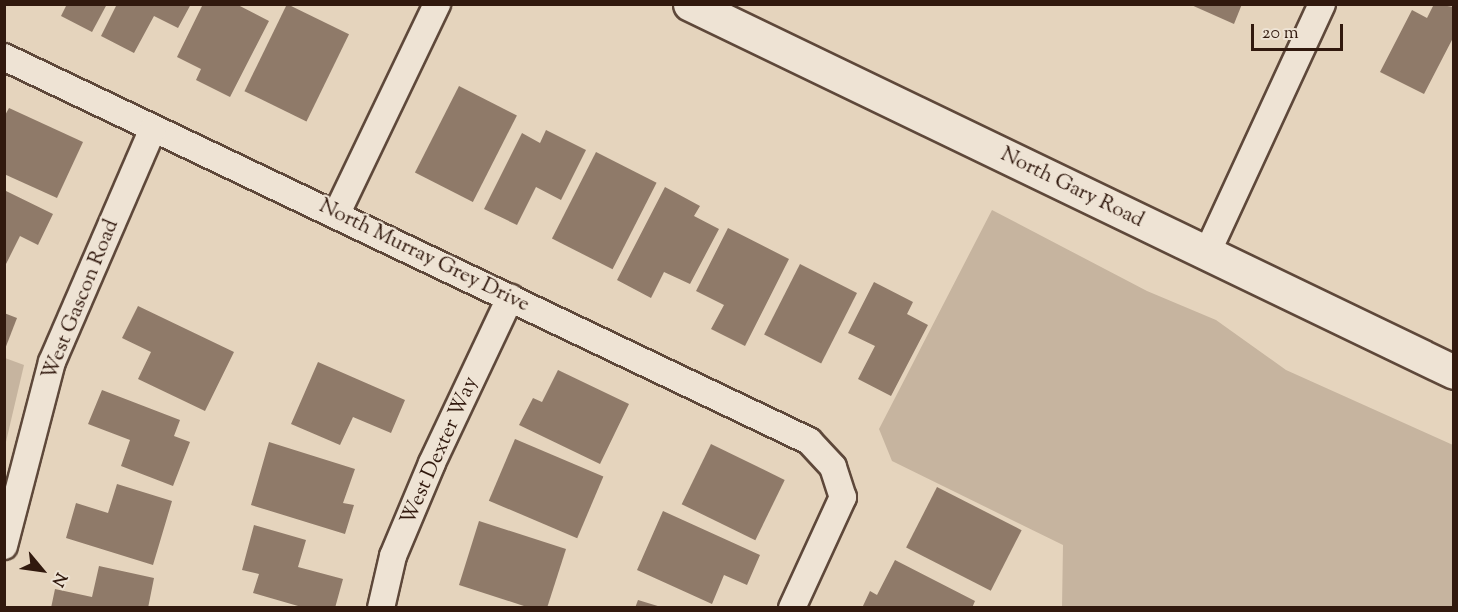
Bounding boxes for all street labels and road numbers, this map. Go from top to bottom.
street label: North Gary Road [996,142,1148,234]
street label: North Murray Grey Drive [315,194,533,318]
street label: West Gascon Road [37,216,125,384]
street label: West Dexter Way [396,373,484,529]

